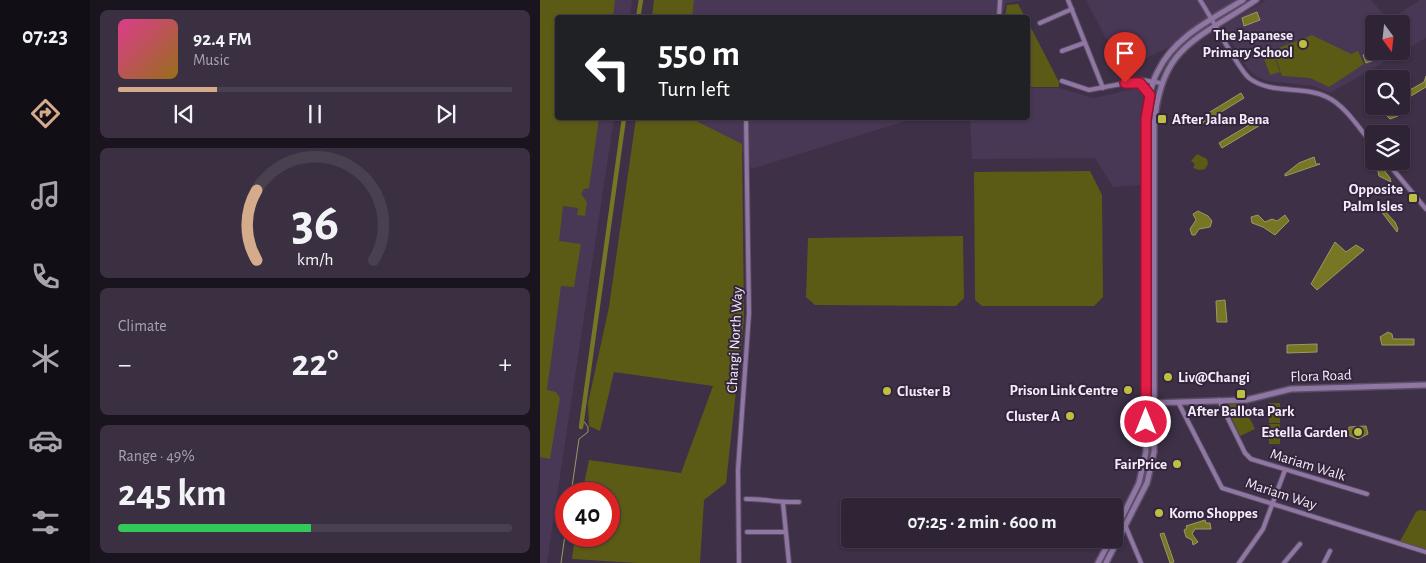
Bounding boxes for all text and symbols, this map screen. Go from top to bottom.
north arrow [1365,15,1410,60]
map controls [1365,15,1410,170]
text: 07:23 [22,25,68,47]
place label: The Japanese Primary School [1202,28,1293,60]
text: 92.4 FM [193,30,252,49]
pin [1104,32,1146,83]
icon: left [575,35,640,100]
text: 550 m [658,37,740,72]
marker: The Japanese Primary School [1297,38,1309,50]
icon: arrive [1111,39,1139,67]
text: Music [193,52,229,68]
button: search [1365,70,1410,115]
text: Turn left [658,78,730,100]
icon: directions [28,96,63,131]
icon: previous [170,100,198,128]
icon: pause [301,100,329,128]
icon: next [432,100,460,128]
place label: After Jalan Bena [1172,112,1270,127]
marker: After Jalan Bena [1156,113,1168,125]
button: layers [1365,125,1410,170]
icon: music [28,178,63,213]
place label: Opposite Palm Isles [1343,182,1403,214]
marker: Opposite Palm Isles [1407,192,1419,204]
text: 36 [291,197,339,249]
text: km/h [297,251,333,269]
icon: phone [28,259,63,294]
street label: Changi North Way [725,286,745,393]
text: Climate [118,318,167,334]
icon: climate [28,341,63,376]
text: 22° [292,345,338,383]
text: − [118,351,131,379]
text: + [499,351,512,379]
street label: Flora Road [1290,367,1352,385]
place label: Liv@Changi [1178,370,1250,385]
marker: Liv@Changi [1162,371,1174,383]
place label: Prison Link Centre [1009,383,1118,398]
place label: Cluster B [897,384,951,399]
marker: Prison Link Centre [1122,384,1134,396]
marker: Cluster B [881,385,893,397]
marker: After Ballota Park [1235,388,1247,400]
position arrow [1119,395,1171,447]
place label: After Ballota Park [1188,404,1295,419]
place label: Cluster A [1006,409,1060,424]
marker: Cluster A [1064,410,1076,422]
icon: car [28,423,63,458]
place label: Estella Garden [1261,425,1348,440]
marker: Estella Garden [1352,426,1364,438]
street label: Mariam Walk [1268,446,1348,484]
text: Range · 49% [118,448,195,464]
place label: FairPrice [1114,457,1167,472]
marker: FairPrice [1171,458,1183,470]
text: 245 km [118,475,227,513]
street label: Mariam Way [1244,475,1319,513]
speed limit sign: 40 [555,482,620,547]
icon: filters [28,505,63,540]
place label: Komo Shoppes [1169,506,1258,521]
marker: Komo Shoppes [1153,507,1165,519]
text: 07:25 · 2 min · 600 m [907,513,1057,532]

